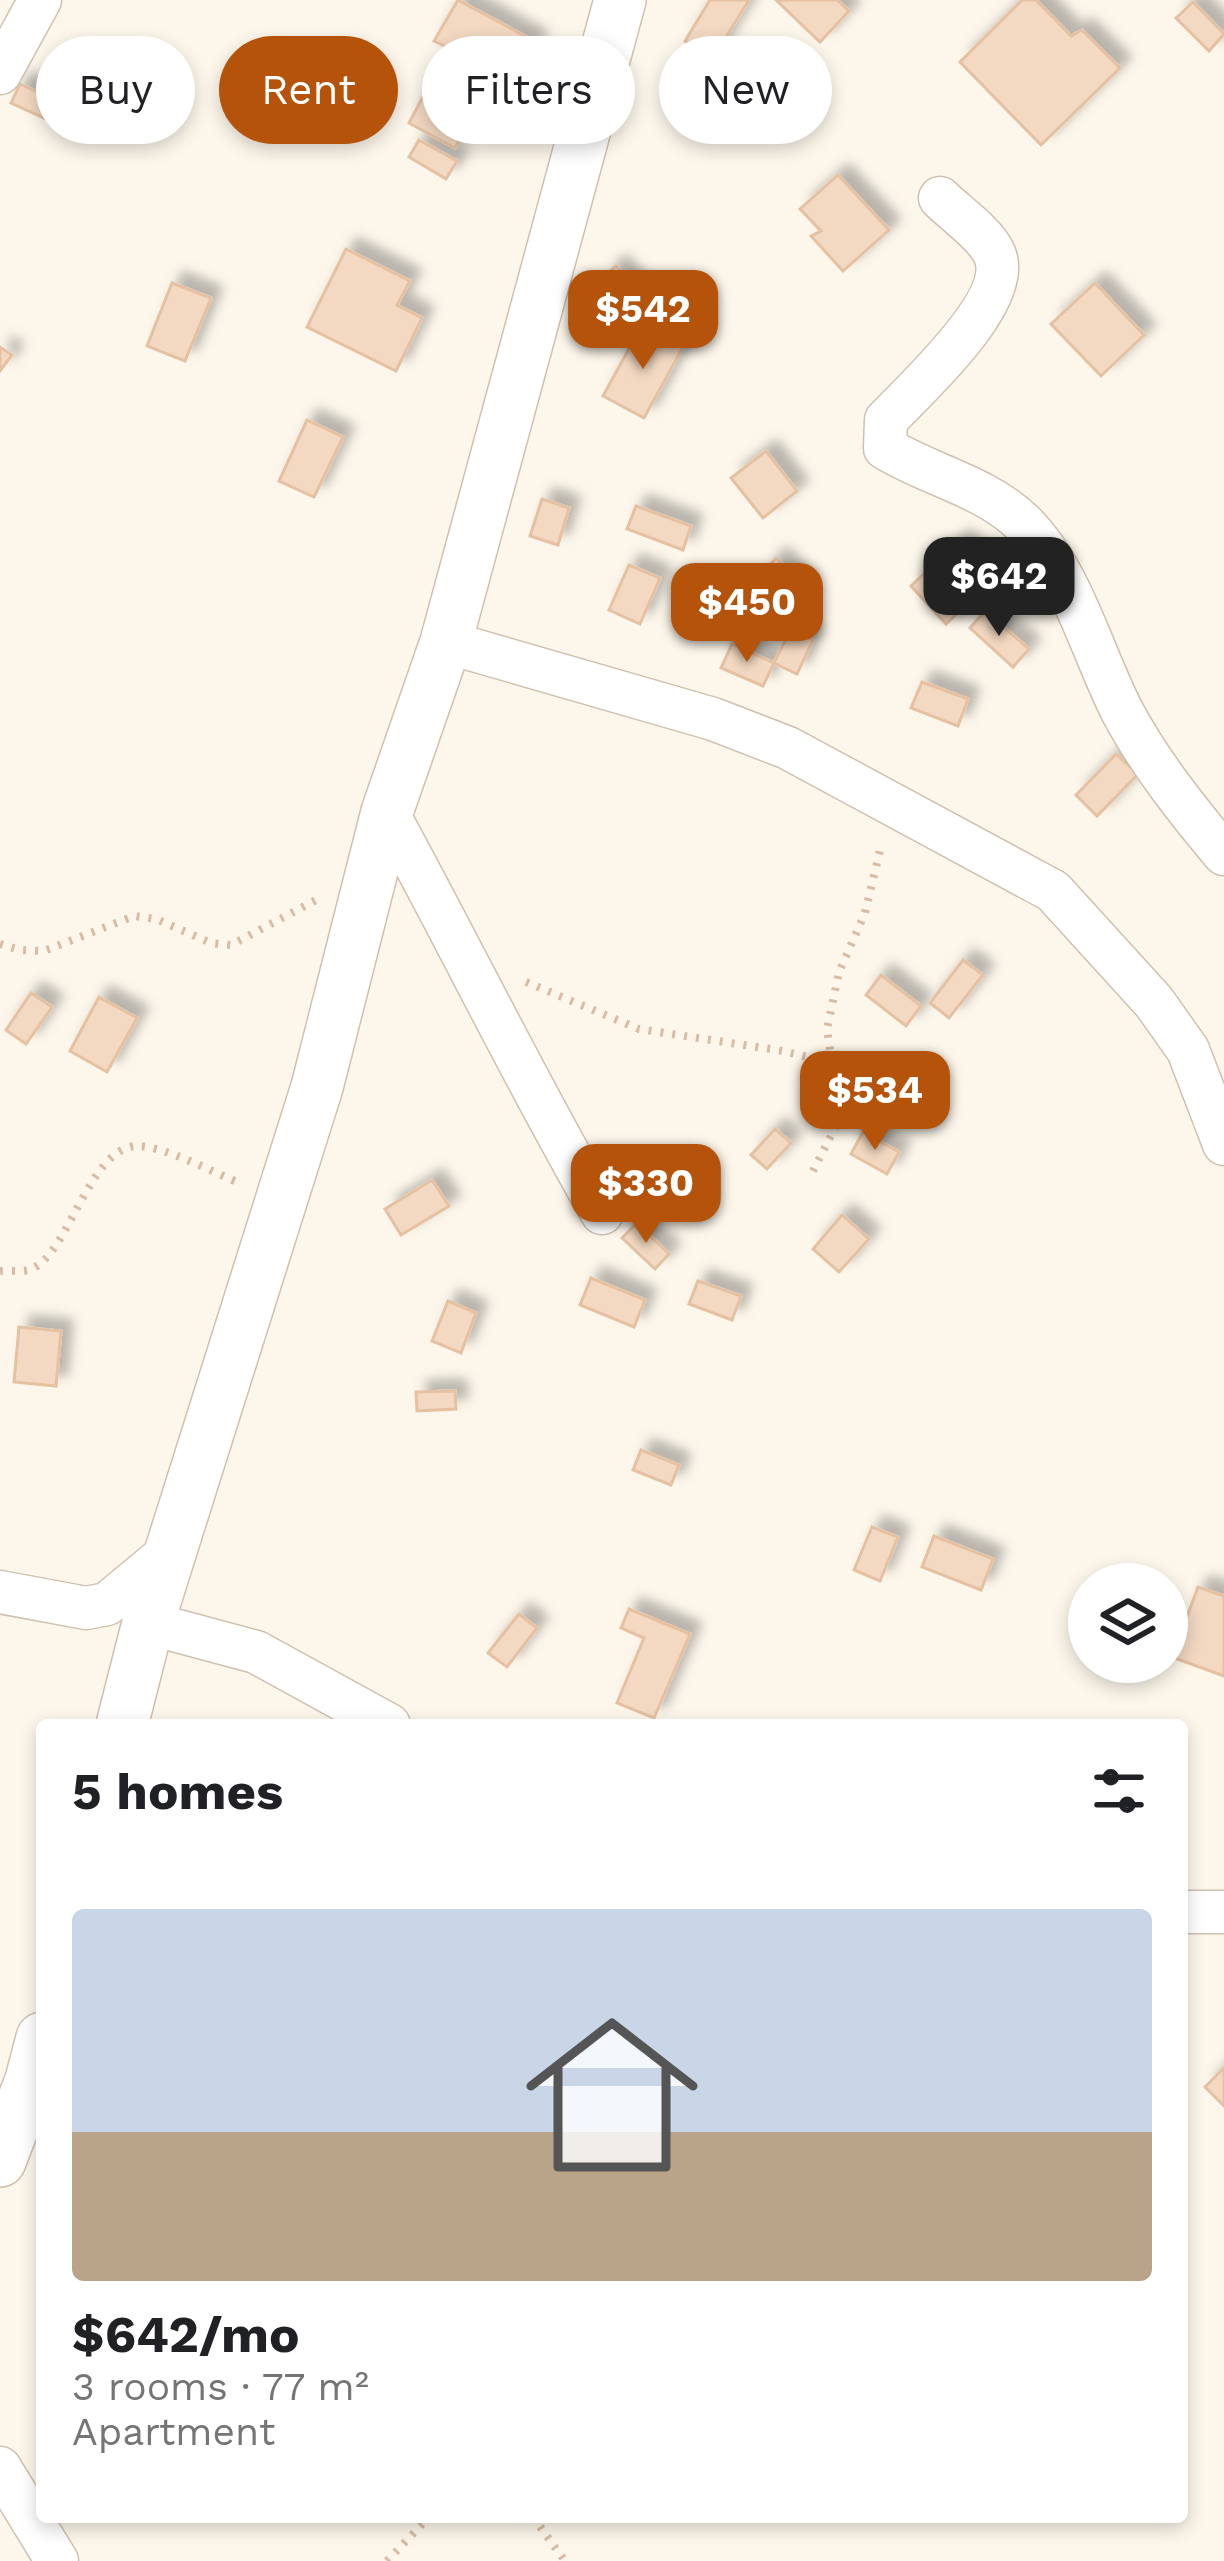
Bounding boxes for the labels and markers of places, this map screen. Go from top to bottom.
pin: $542 [572,270,714,372]
pin: $642 [928,537,1070,639]
pin: $450 [676,563,818,665]
pin: $534 [804,1051,946,1153]
pin: $330 [575,1144,717,1246]

